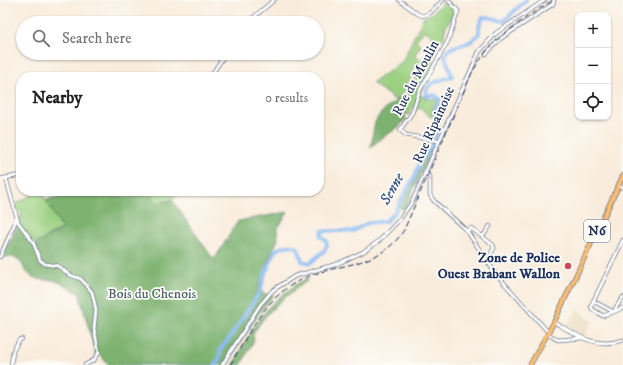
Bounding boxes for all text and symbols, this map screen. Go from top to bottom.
map controls [575,12,611,120]
button: + [575,12,611,48]
search box [16,16,324,60]
icon: search [30,27,52,49]
text: Search here [62,29,131,48]
street label: Rue du Moulin [389,37,444,119]
button: − [575,48,611,84]
street label: Rue Ripainoise [409,83,459,166]
button: locate [575,84,611,120]
text: Nearby [32,87,82,109]
text: 0 results [265,90,308,106]
water label: Senne [375,169,409,209]
road number: N6 [584,220,610,242]
place label: Zone de Police Ouest Brabant Wallon [438,249,561,283]
marker: Zone de Police Ouest Brabant Wallon [563,261,573,271]
park label: Bois du Chenois [108,285,197,303]

